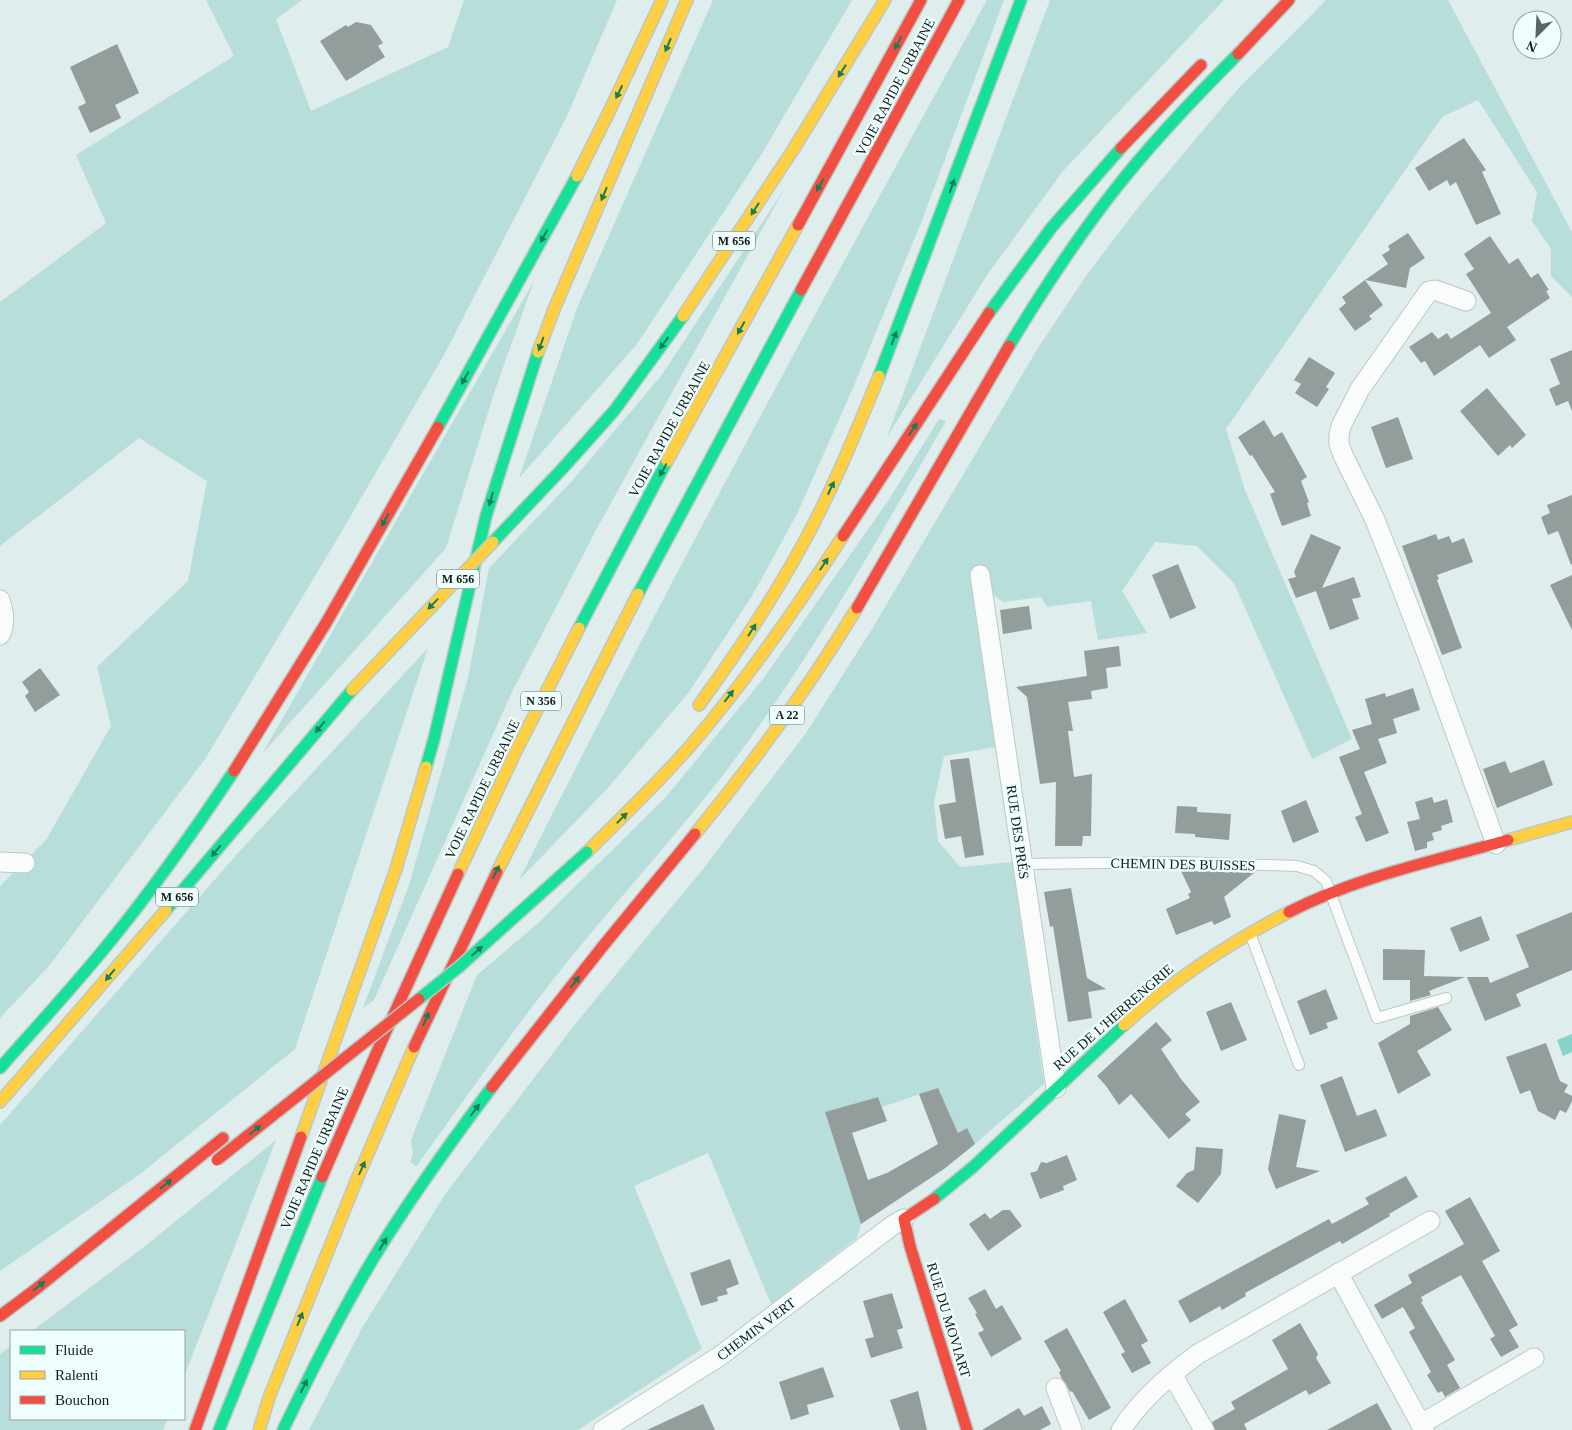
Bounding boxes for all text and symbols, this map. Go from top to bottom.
north arrow [1512,10,1562,60]
street label: VOIE RAPIDE URBAINE [853,16,938,158]
one-way arrow [894,36,902,50]
one-way arrow [663,38,671,52]
text: N [1524,38,1540,55]
one-way arrow [837,65,846,78]
one-way arrow [615,85,623,99]
one-way arrow [816,178,824,193]
one-way arrow [948,178,956,193]
one-way arrow [599,187,607,201]
one-way arrow [750,202,759,215]
one-way arrow [540,229,548,243]
road number: M 656 [713,232,755,250]
one-way arrow [737,320,745,335]
one-way arrow [890,330,898,345]
one-way arrow [659,336,669,350]
one-way arrow [537,337,545,352]
street label: VOIE RAPIDE URBAINE [626,359,713,500]
one-way arrow [461,371,469,385]
one-way arrow [908,422,918,435]
one-way arrow [659,463,667,478]
one-way arrow [827,481,835,495]
one-way arrow [487,491,495,506]
one-way arrow [381,513,390,526]
one-way arrow [819,558,829,571]
road number: M 656 [437,570,479,588]
one-way arrow [427,598,439,610]
one-way arrow [748,623,757,636]
one-way arrow [724,690,735,703]
road number: N 356 [521,691,561,710]
road number: A 22 [770,706,804,724]
street label: VOIE RAPIDE URBAINE [442,717,523,861]
one-way arrow [315,721,326,734]
street label: RUE DES PRÉS [1003,784,1033,880]
one-way arrow [616,812,628,824]
one-way arrow [210,845,221,858]
street label: CHEMIN DES BUISSES [1111,856,1255,873]
one-way arrow [492,865,500,880]
road number: M 656 [156,888,198,906]
one-way arrow [471,946,483,957]
street label: RUE DE L'HERRENGRIE [1051,961,1176,1073]
one-way arrow [105,969,116,982]
one-way arrow [569,976,580,989]
one-way arrow [422,1012,430,1026]
street label: VOIE RAPIDE URBAINE [278,1085,351,1232]
one-way arrow [470,1103,480,1117]
one-way arrow [248,1124,261,1135]
one-way arrow [358,1161,366,1175]
one-way arrow [159,1179,172,1190]
one-way arrow [379,1238,388,1251]
street label: RUE DU MOVIART [924,1261,973,1380]
one-way arrow [32,1281,45,1292]
street label: CHEMIN VERT [714,1295,799,1364]
one-way arrow [297,1312,305,1326]
legend [10,1330,185,1420]
text: Fluide [55,1342,94,1358]
text: Ralenti [55,1367,98,1383]
one-way arrow [300,1379,308,1393]
text: Bouchon [55,1392,110,1408]

